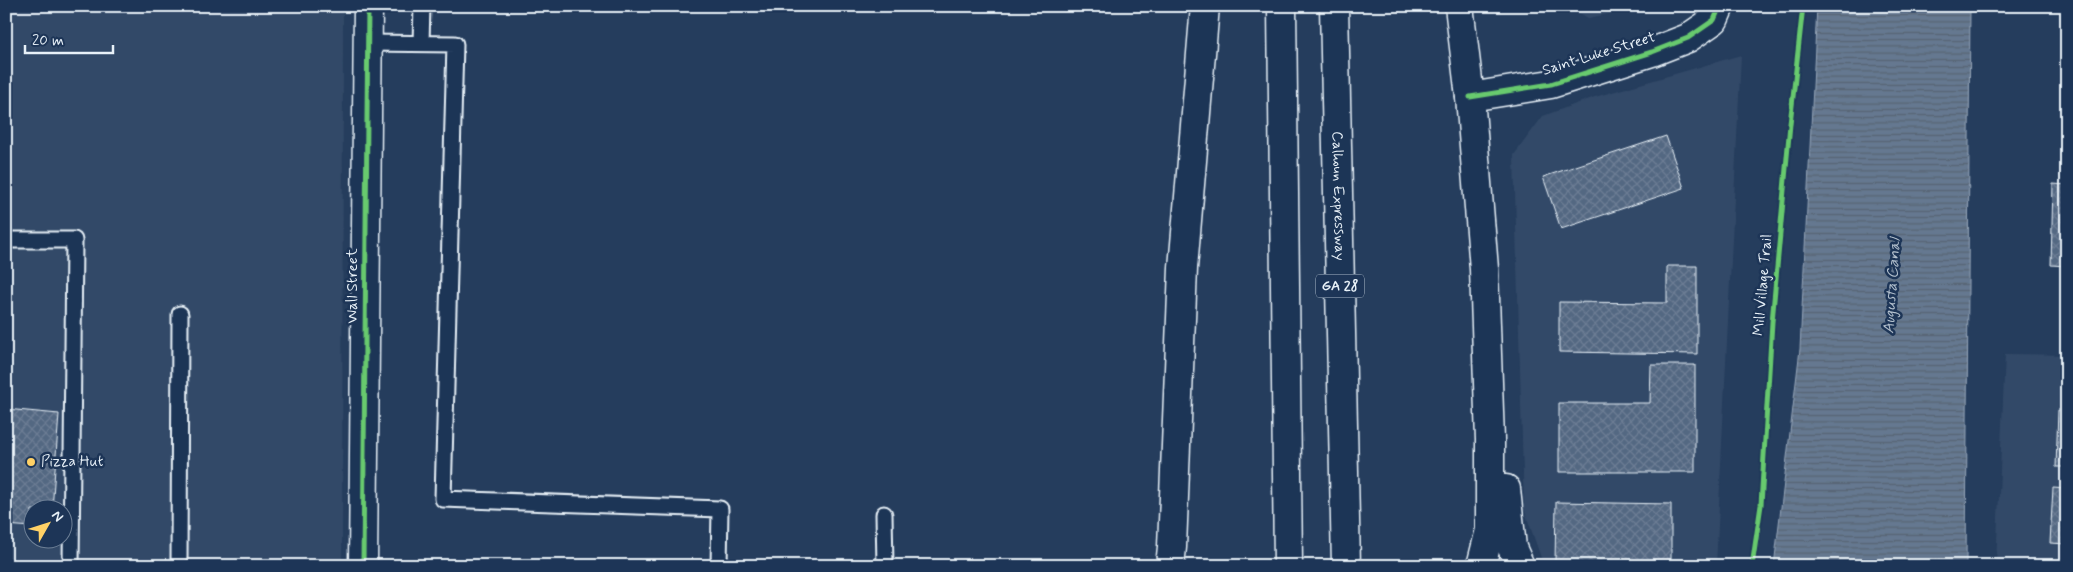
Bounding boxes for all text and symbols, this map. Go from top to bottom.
scale bar [25,22,112,54]
street label: Saint Luke Street [1540,27,1658,81]
text: 20 m [32,31,64,51]
street label: Calhoun Expressway [1327,131,1349,261]
street label: Mill Village Trail [1749,233,1777,337]
water label: Augusta Canal [1878,235,1906,334]
street label: Wall Street [343,248,363,323]
road number: GA 28 [1316,274,1364,298]
place label: Pizza Hut [41,452,104,472]
marker: Pizza Hut [25,456,37,468]
north arrow [22,500,72,550]
text: N [47,507,67,526]

